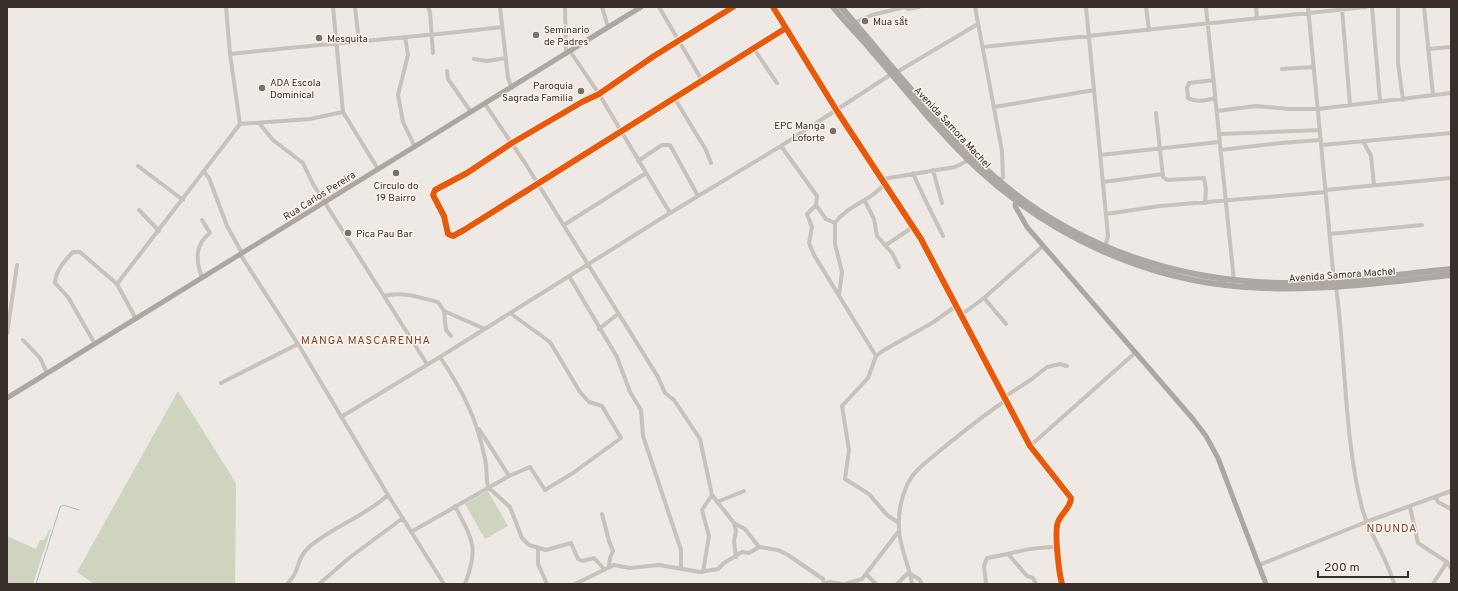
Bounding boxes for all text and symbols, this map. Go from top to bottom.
marker: Mua sắt [860,16,870,26]
place label: Mua sắt [873,16,908,29]
place label: Seminario de Padres [544,24,590,49]
marker: Seminario de Padres [531,30,541,40]
marker: Mesquita [314,33,324,43]
place label: Mesquita [327,33,368,46]
place label: ADA Escola Dominical [270,77,321,102]
place label: Paroquia Sagrada Familia [502,80,573,105]
marker: ADA Escola Dominical [257,83,267,93]
street label: Avenida Samora Machel [911,84,993,172]
marker: Paroquia Sagrada Familia [576,86,586,96]
place label: EPC Manga Loforte [774,120,825,145]
marker: EPC Manga Loforte [828,126,838,136]
marker: Circulo do 19 Bairro [391,168,401,178]
street label: Rua Carlos Pereira [281,169,358,224]
place label: Circulo do 19 Bairro [374,180,419,205]
marker: Pica Pau Bar [343,228,353,238]
place label: Pica Pau Bar [356,228,413,241]
street label: Avenida Samora Machel [1288,265,1396,286]
district label: MANGA MASCARENHA [301,334,431,348]
district label: NDUNDA [1366,522,1418,536]
scale bar [1318,553,1408,579]
text: 200 m [1324,560,1360,576]

